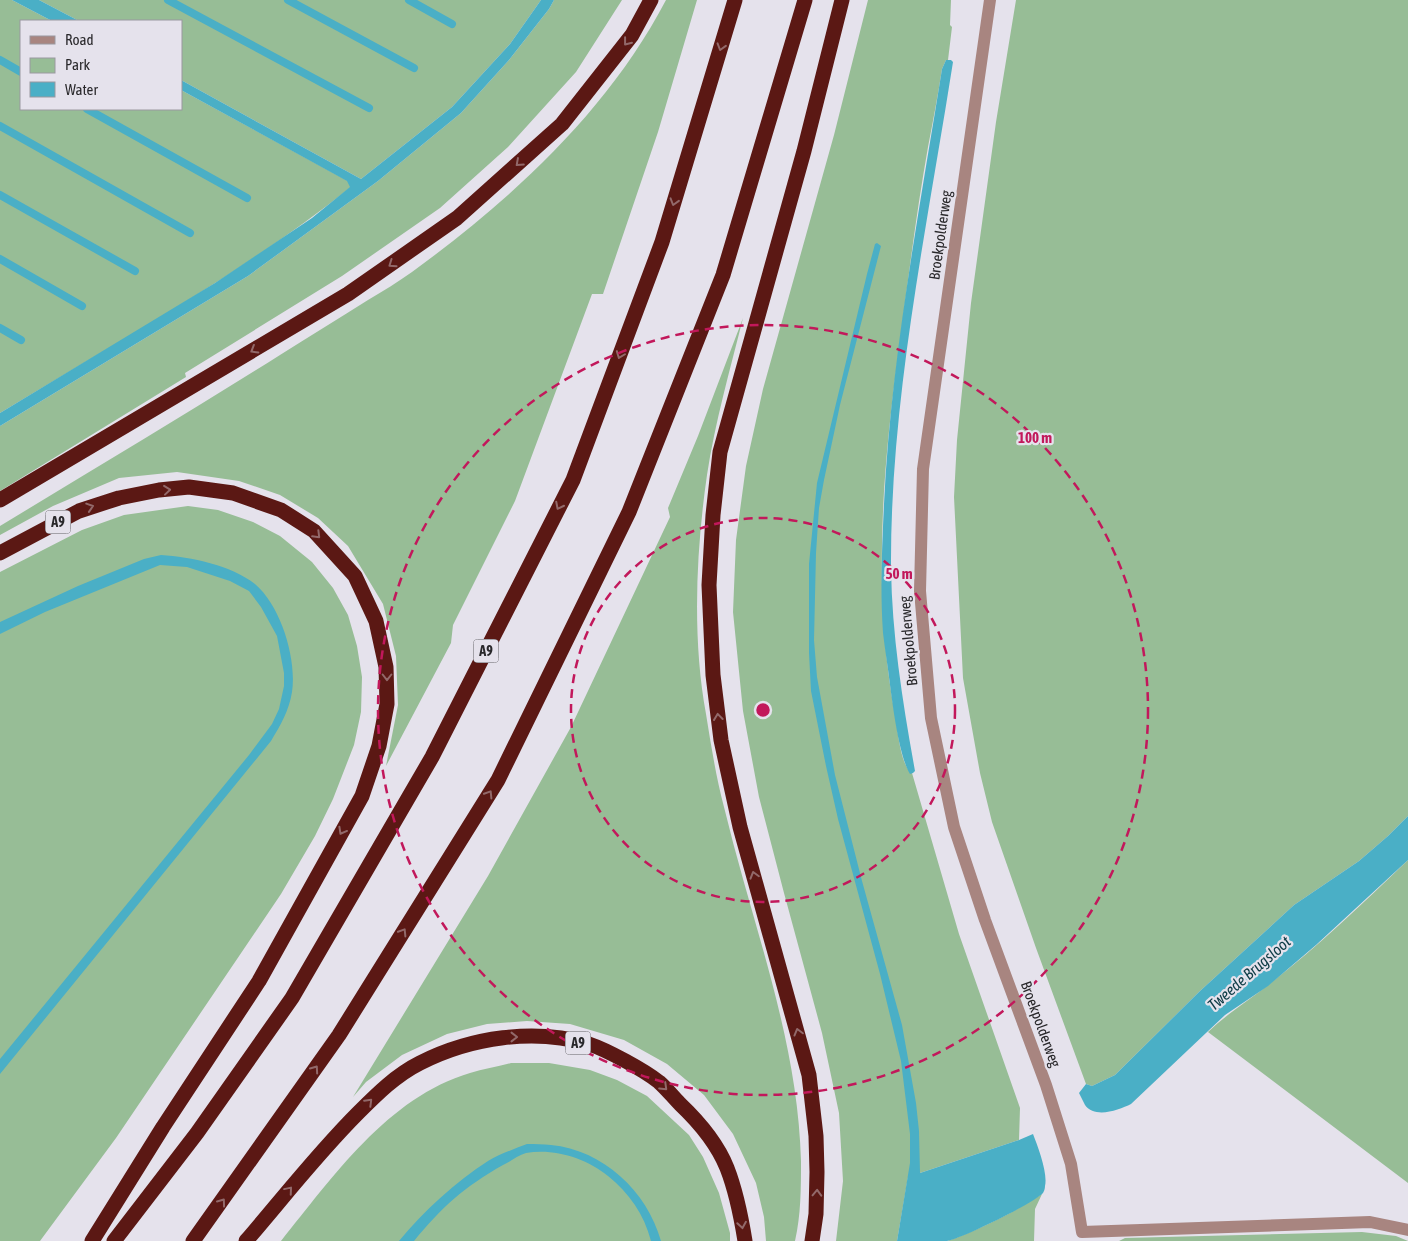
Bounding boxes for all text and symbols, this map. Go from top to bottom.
legend [20,20,182,110]
text: Road [65,31,94,48]
one-way arrow [624,36,632,45]
one-way arrow [717,42,727,50]
text: Park [65,56,90,73]
text: Water [65,81,98,98]
one-way arrow [515,157,524,166]
street label: Broekpolderweg [925,189,955,281]
one-way arrow [670,198,680,206]
one-way arrow [388,258,398,267]
one-way arrow [251,344,260,354]
one-way arrow [616,350,626,359]
text: 100 m [1018,429,1052,446]
one-way arrow [163,485,171,496]
one-way arrow [555,501,565,510]
one-way arrow [86,503,94,513]
road number: A9 [46,511,70,534]
one-way arrow [312,529,321,538]
text: 50 m [886,565,913,582]
street label: Broekpolderweg [896,595,920,687]
road number: A9 [474,640,498,662]
one-way arrow [381,673,392,681]
centre of rings [754,701,772,719]
one-way arrow [713,713,724,721]
one-way arrow [483,790,493,799]
one-way arrow [338,826,348,835]
one-way arrow [749,872,759,880]
one-way arrow [397,928,407,937]
water label: Tweede Brugsloot [1204,932,1295,1015]
street label: Broekpolderweg [1018,979,1065,1070]
one-way arrow [793,1028,803,1036]
one-way arrow [510,1032,518,1042]
road number: A9 [566,1032,590,1054]
one-way arrow [309,1065,318,1074]
one-way arrow [658,1082,667,1091]
one-way arrow [363,1099,372,1108]
one-way arrow [283,1187,292,1196]
one-way arrow [811,1188,822,1196]
one-way arrow [216,1198,225,1208]
one-way arrow [737,1221,747,1230]

